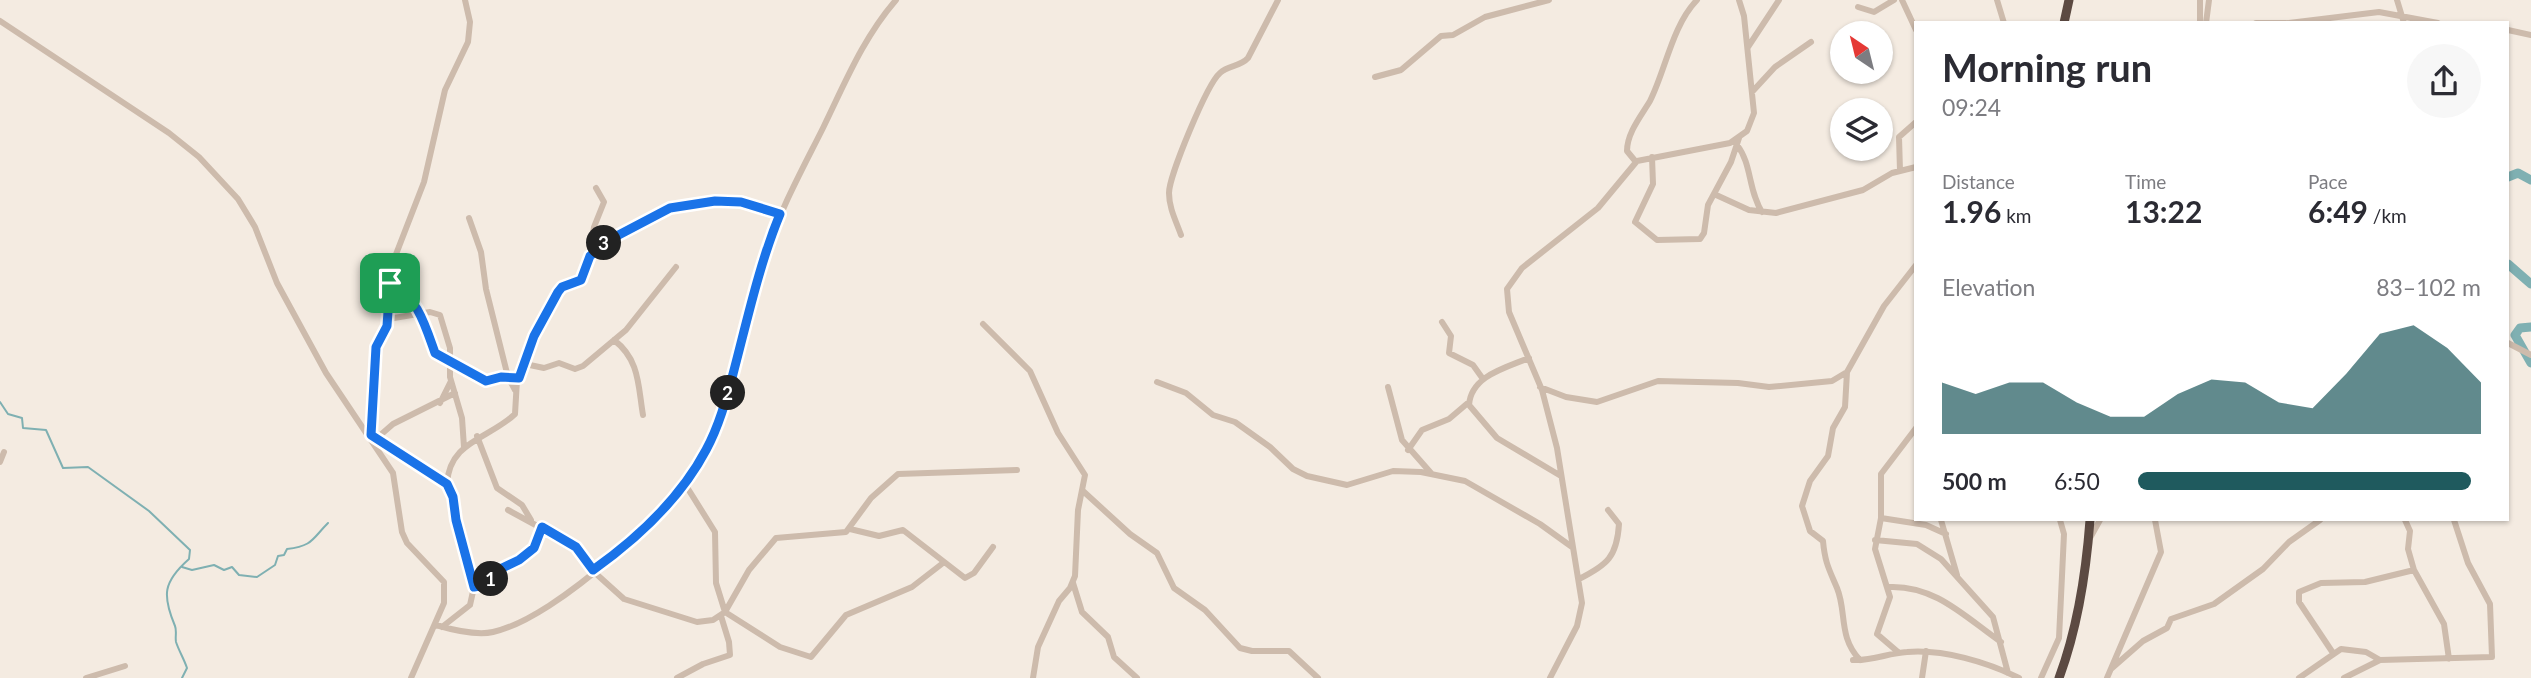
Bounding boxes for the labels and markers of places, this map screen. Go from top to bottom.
pin: 3 [586,226,622,260]
pin [360,253,420,313]
pin: 2 [710,376,746,410]
pin: 1 [474,562,508,596]

